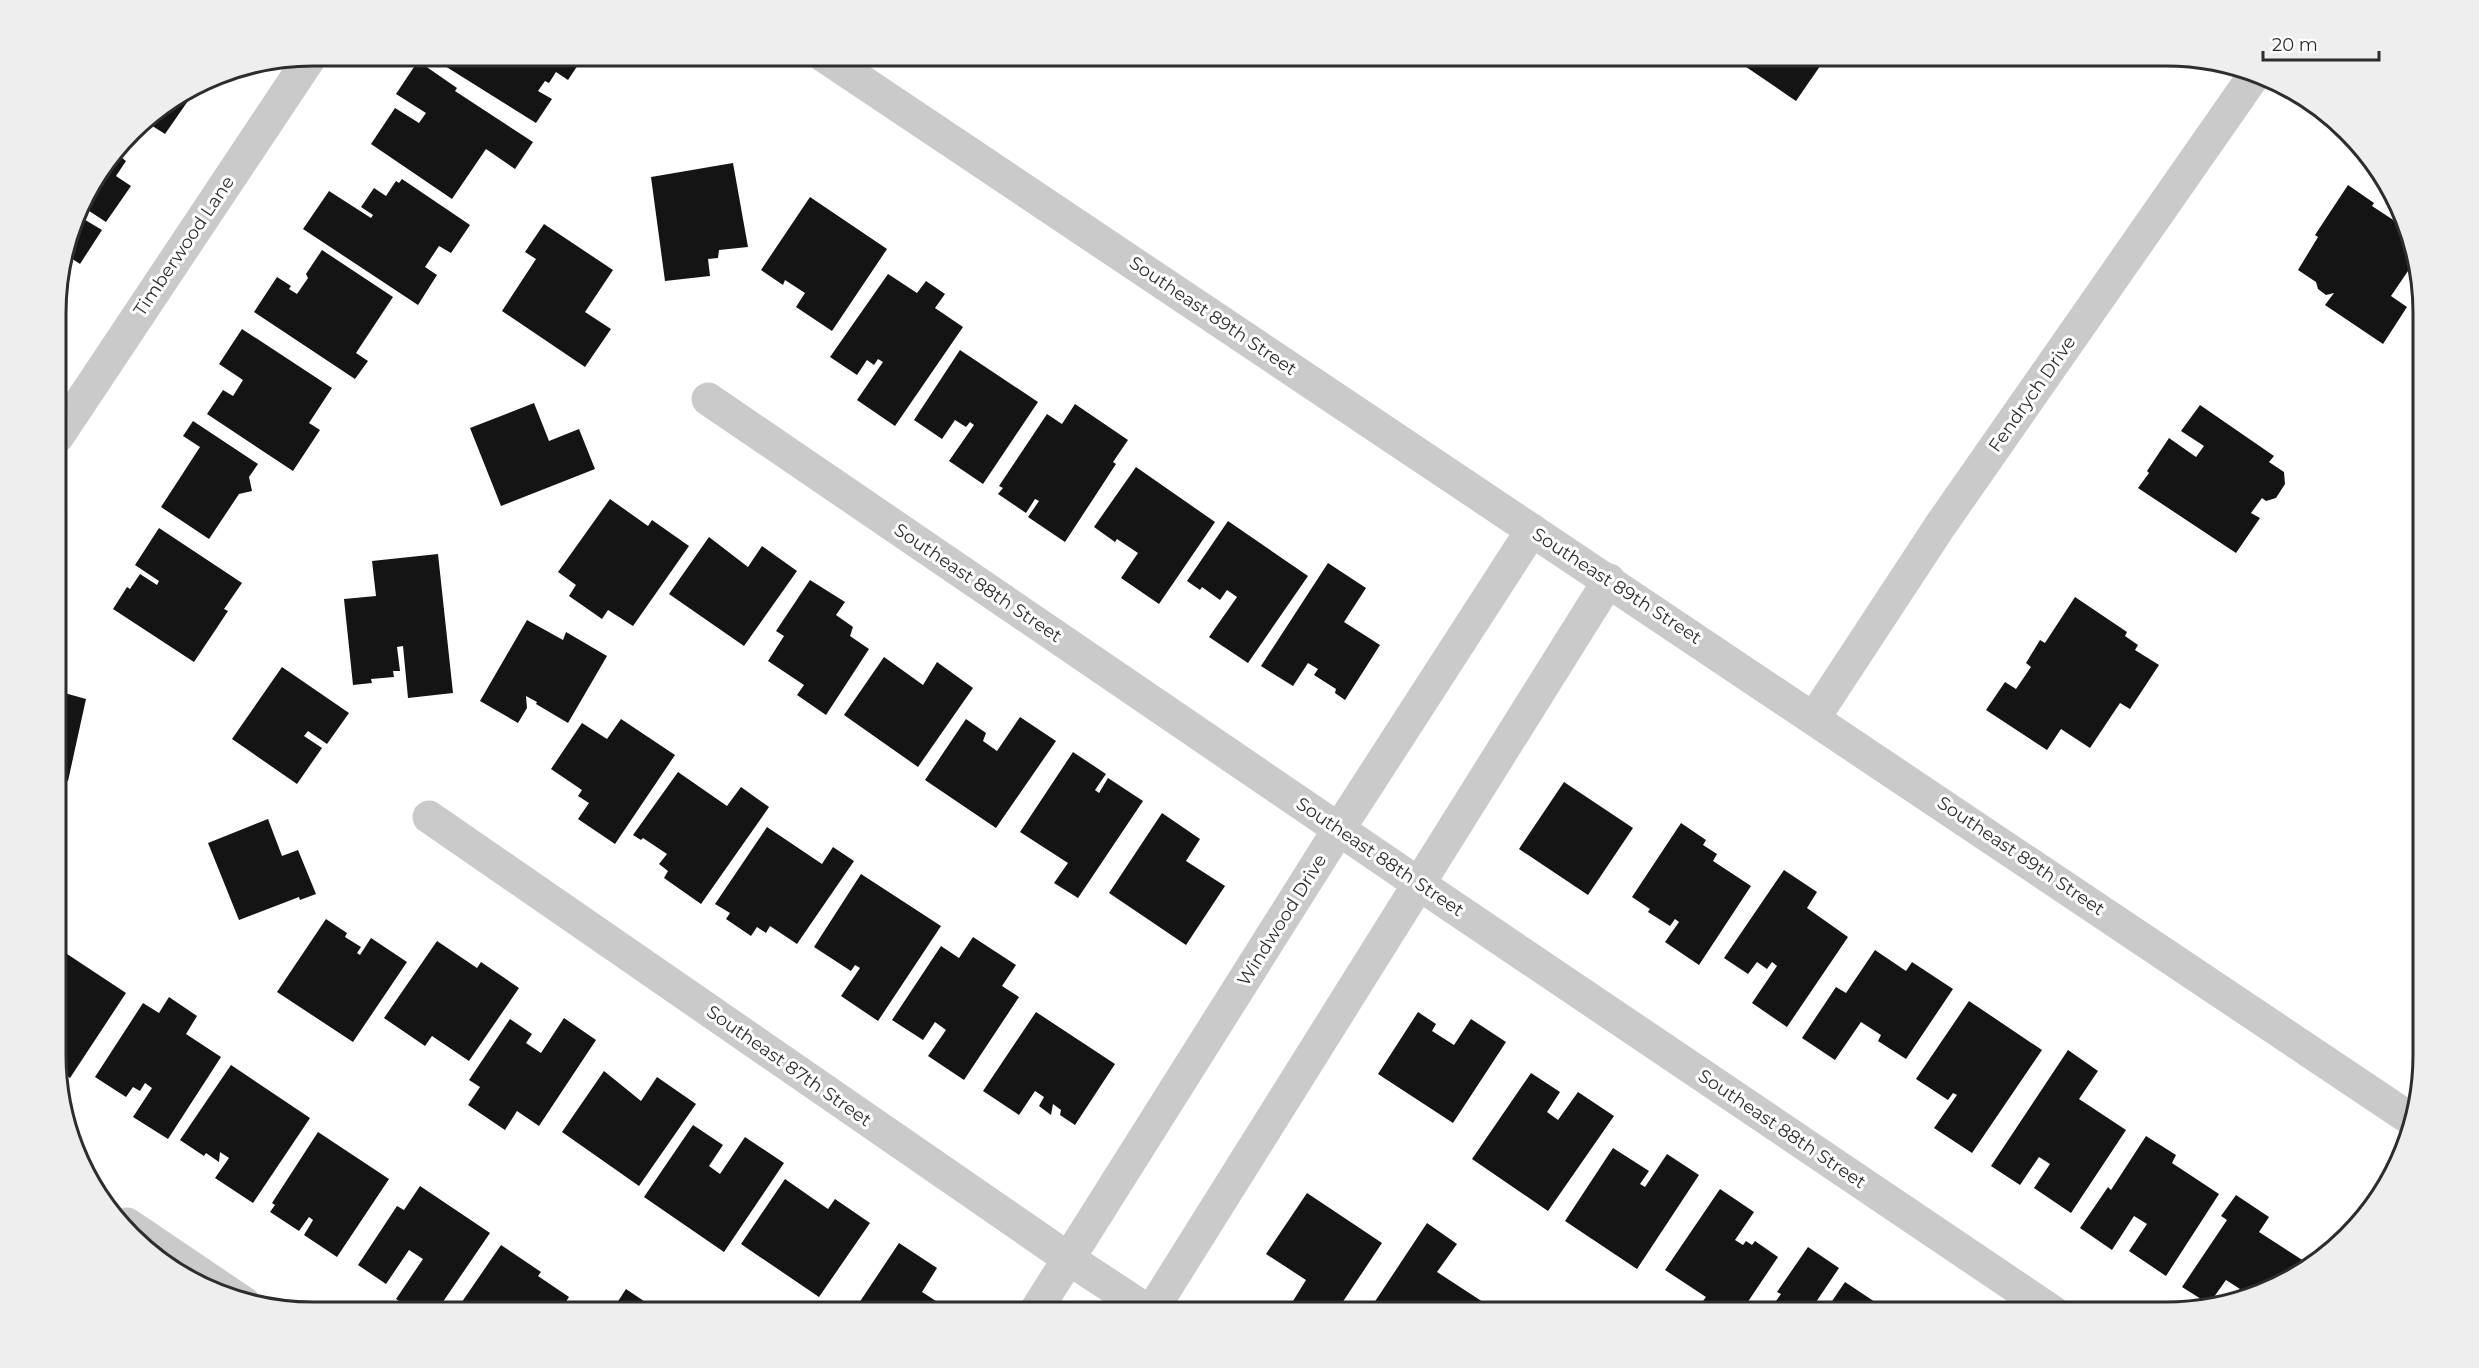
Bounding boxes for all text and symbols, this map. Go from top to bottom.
scale bar [2263,24,2378,62]
text: 20 m [2272,34,2318,56]
street label: Timberwood Lane [129,172,239,320]
street label: Southeast 89th Street [1125,252,1301,380]
street label: Fendrych Drive [1984,332,2080,456]
street label: Southeast 88th Street [890,519,1066,647]
street label: Southeast 89th Street [1528,523,1706,649]
street label: Southeast 89th Street [1933,792,2109,920]
street label: Southeast 88th Street [1292,793,1468,921]
street label: Windwood Drive [1233,850,1331,990]
street label: Southeast 87th Street [702,1001,876,1131]
street label: Southeast 88th Street [1694,1065,1870,1193]

